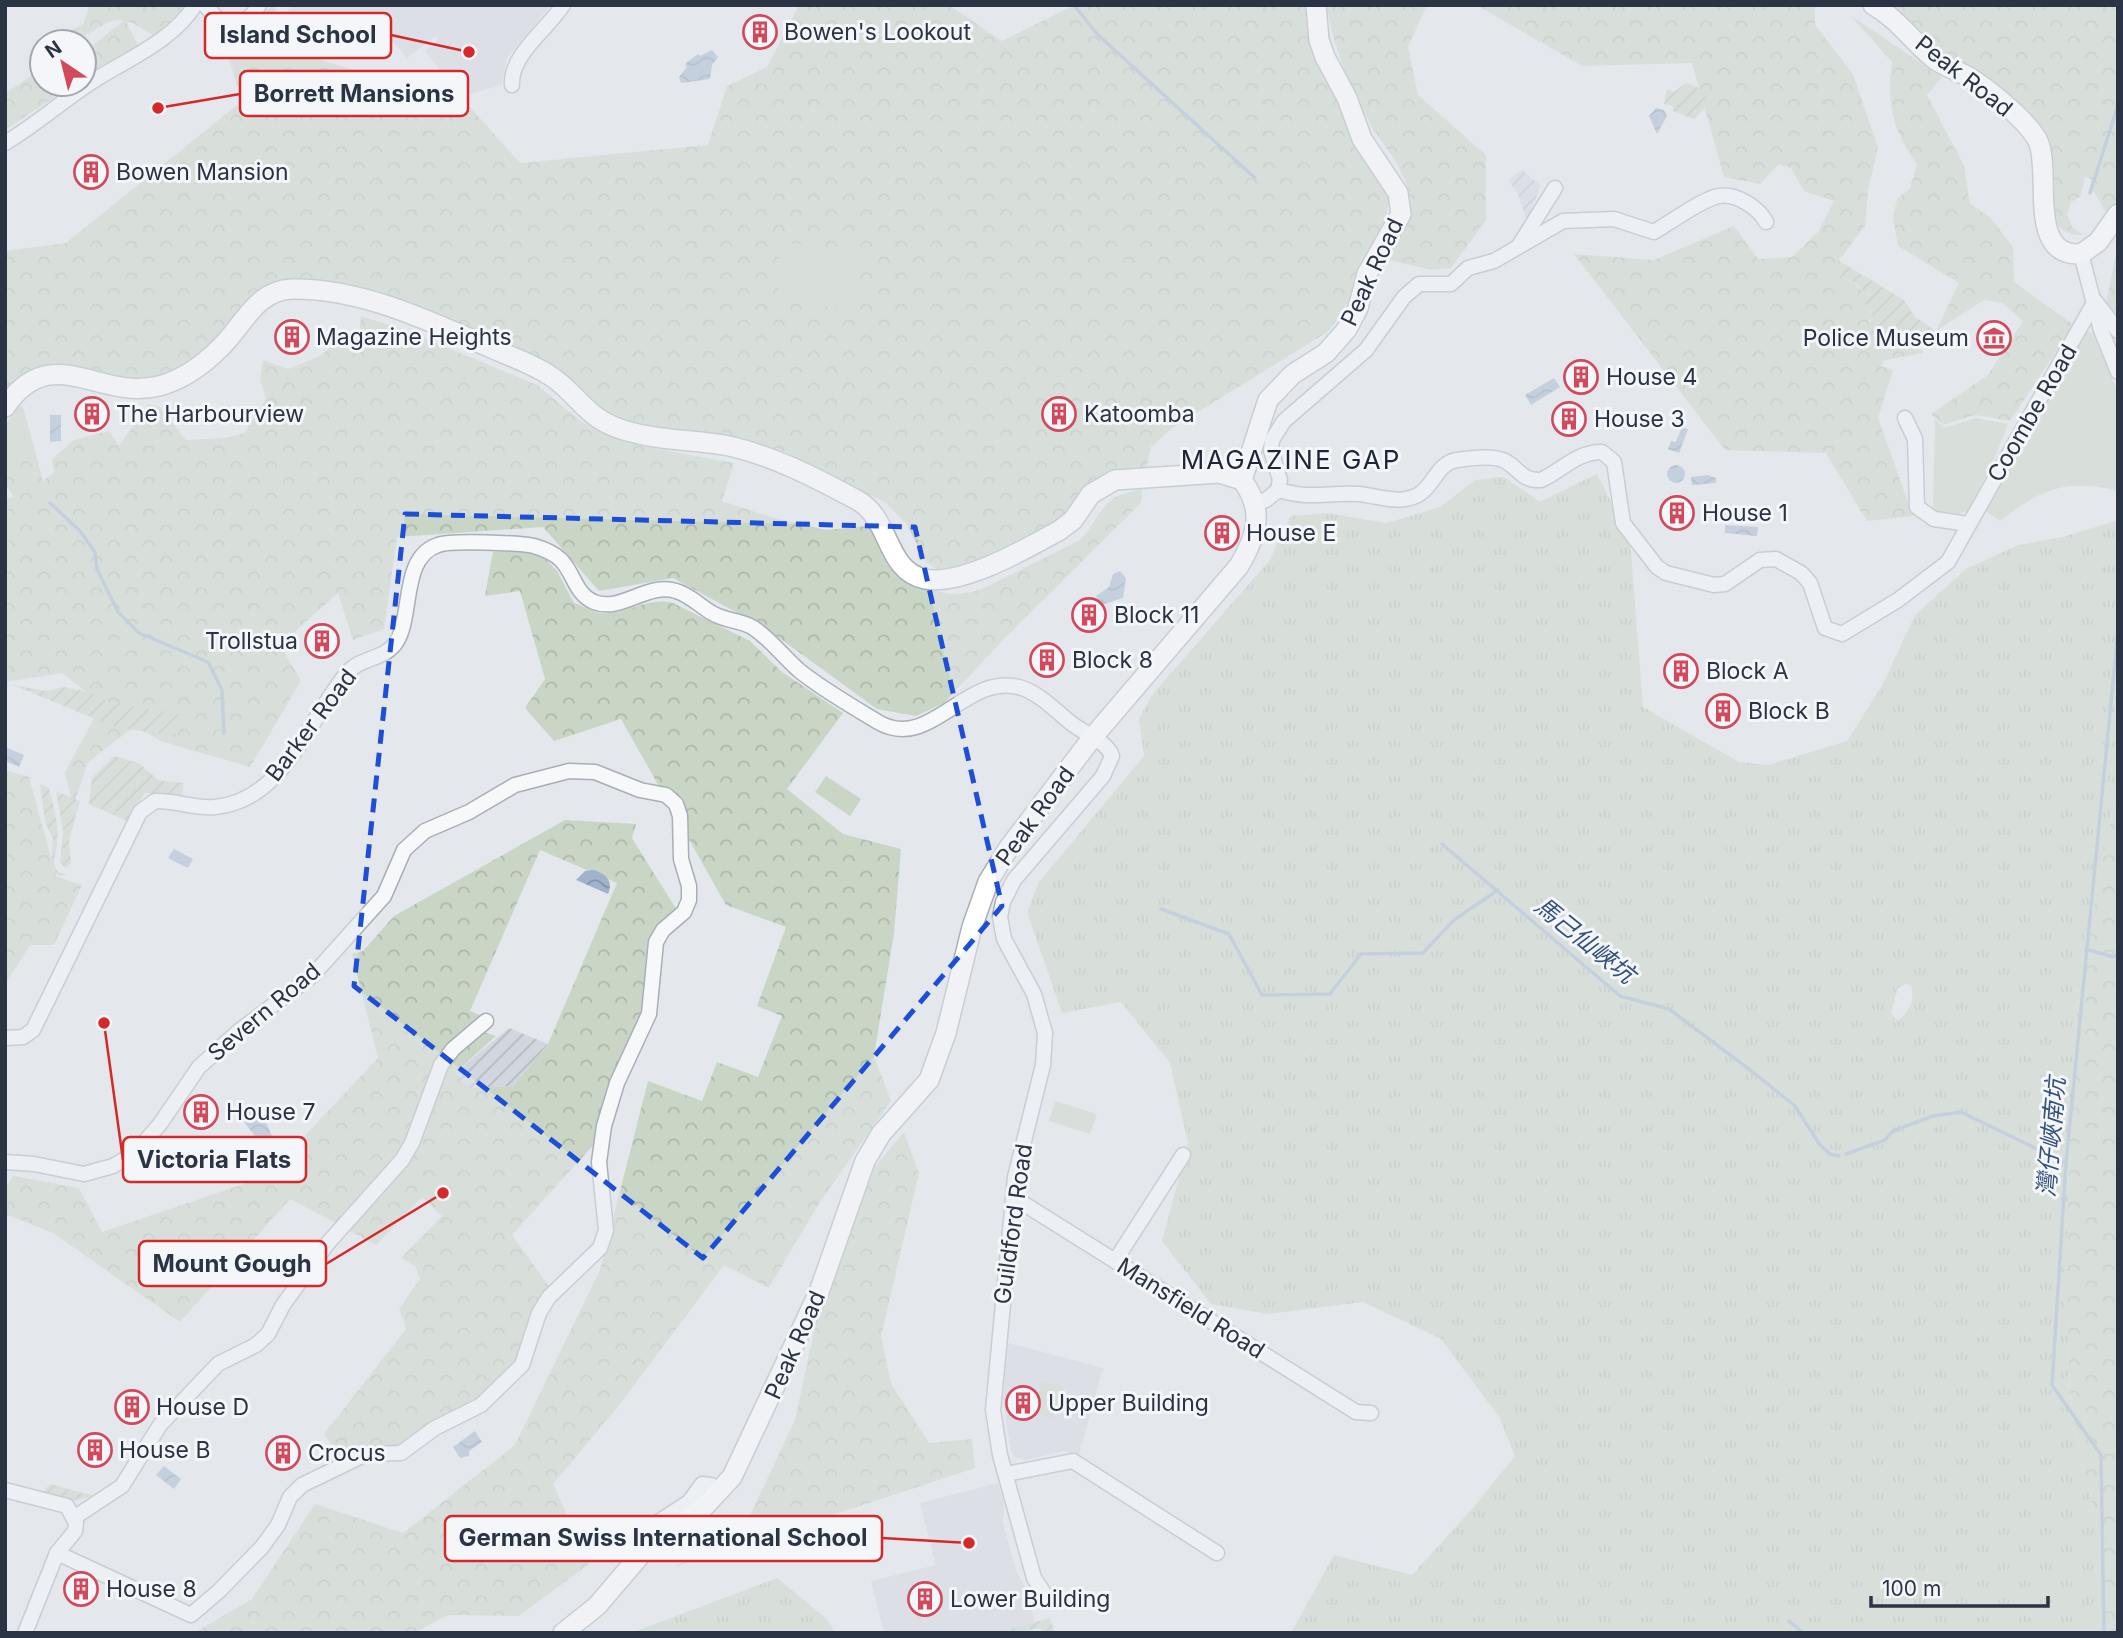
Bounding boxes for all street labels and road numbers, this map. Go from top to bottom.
street label: Peak Road [1910,29,2018,123]
street label: Peak Road [1335,214,1409,330]
street label: Coombe Road [1981,339,2083,487]
street label: Barker Road [260,663,362,787]
street label: Peak Road [990,761,1080,871]
street label: Severn Road [202,957,326,1067]
street label: Guildford Road [988,1142,1038,1306]
street label: Mansfield Road [1112,1251,1270,1365]
street label: Peak Road [759,1286,831,1404]

